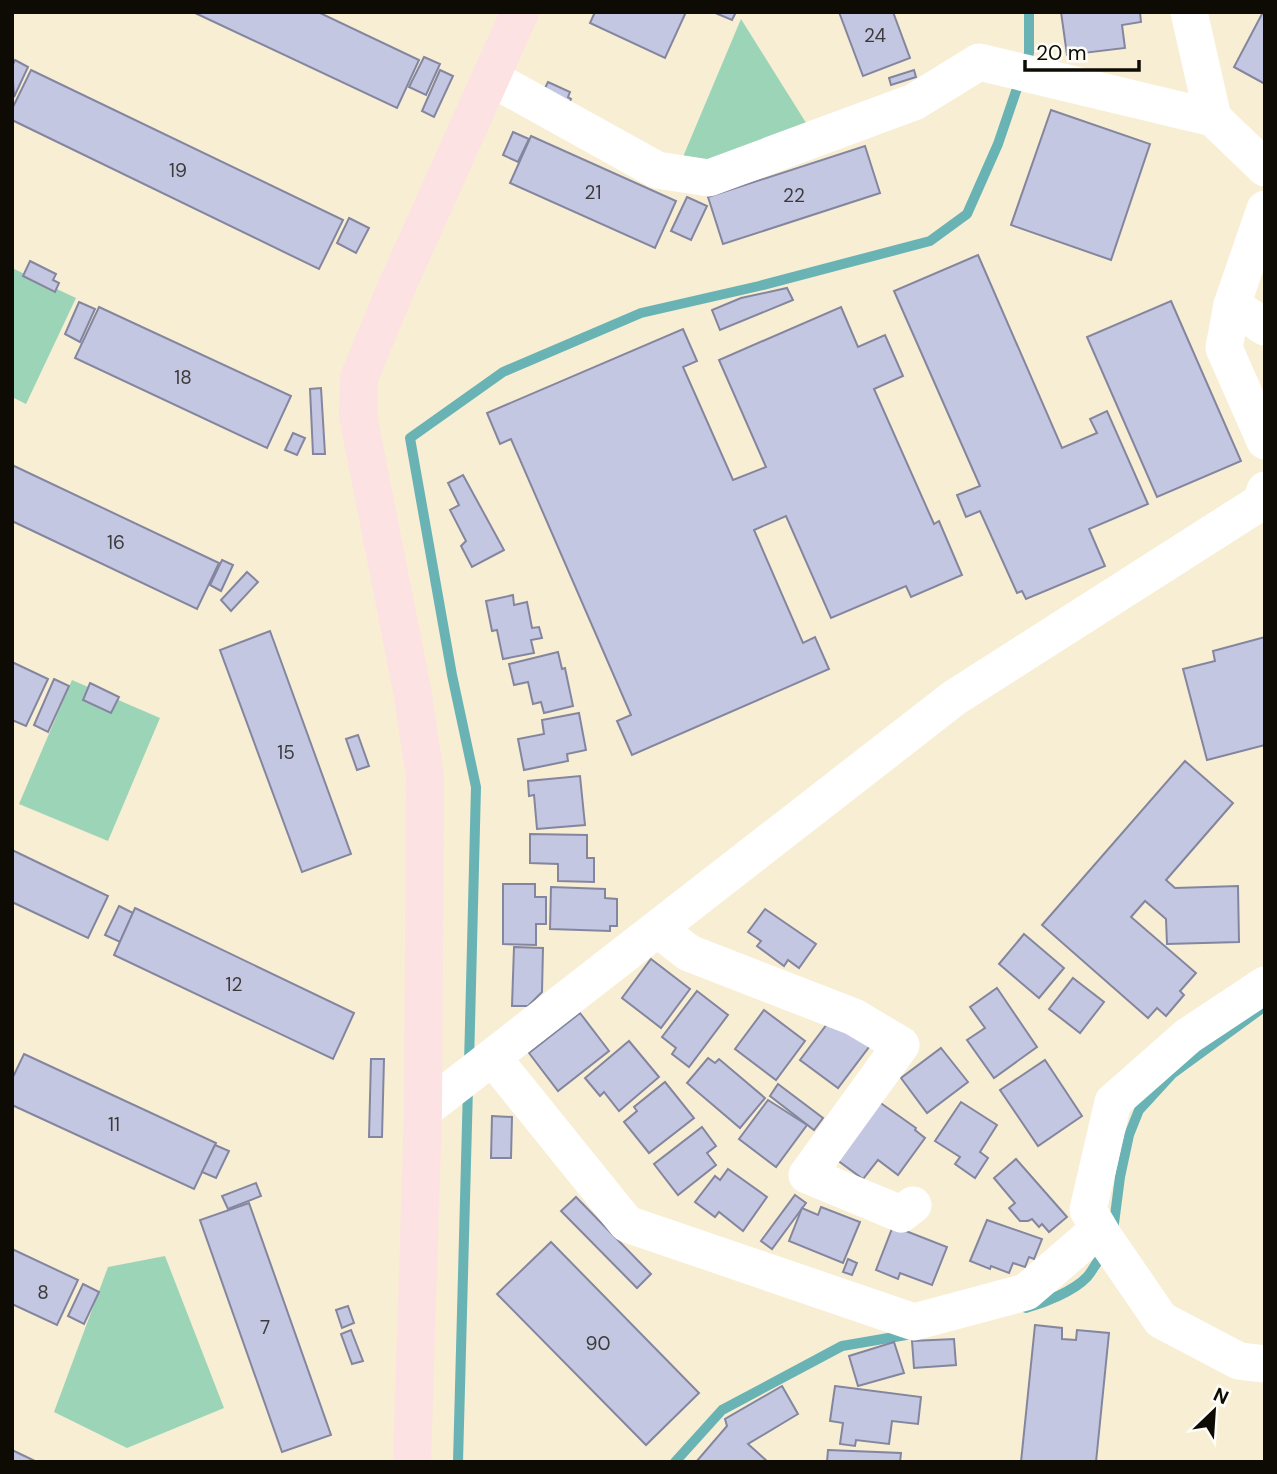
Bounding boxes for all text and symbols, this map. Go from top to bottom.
house number: 24 [864,23,886,48]
scale bar [1025,28,1139,72]
text: 20 m [1036,39,1087,67]
house number: 19 [169,158,187,183]
house number: 21 [585,180,601,205]
house number: 22 [783,183,805,208]
house number: 18 [174,365,192,390]
house number: 16 [107,530,125,555]
house number: 15 [277,740,295,765]
house number: 12 [226,972,242,997]
house number: 11 [108,1112,120,1137]
house number: 8 [37,1280,49,1305]
house number: 7 [260,1315,270,1340]
house number: 90 [586,1331,610,1356]
north arrow [1179,1376,1249,1446]
text: N [1209,1382,1233,1410]

